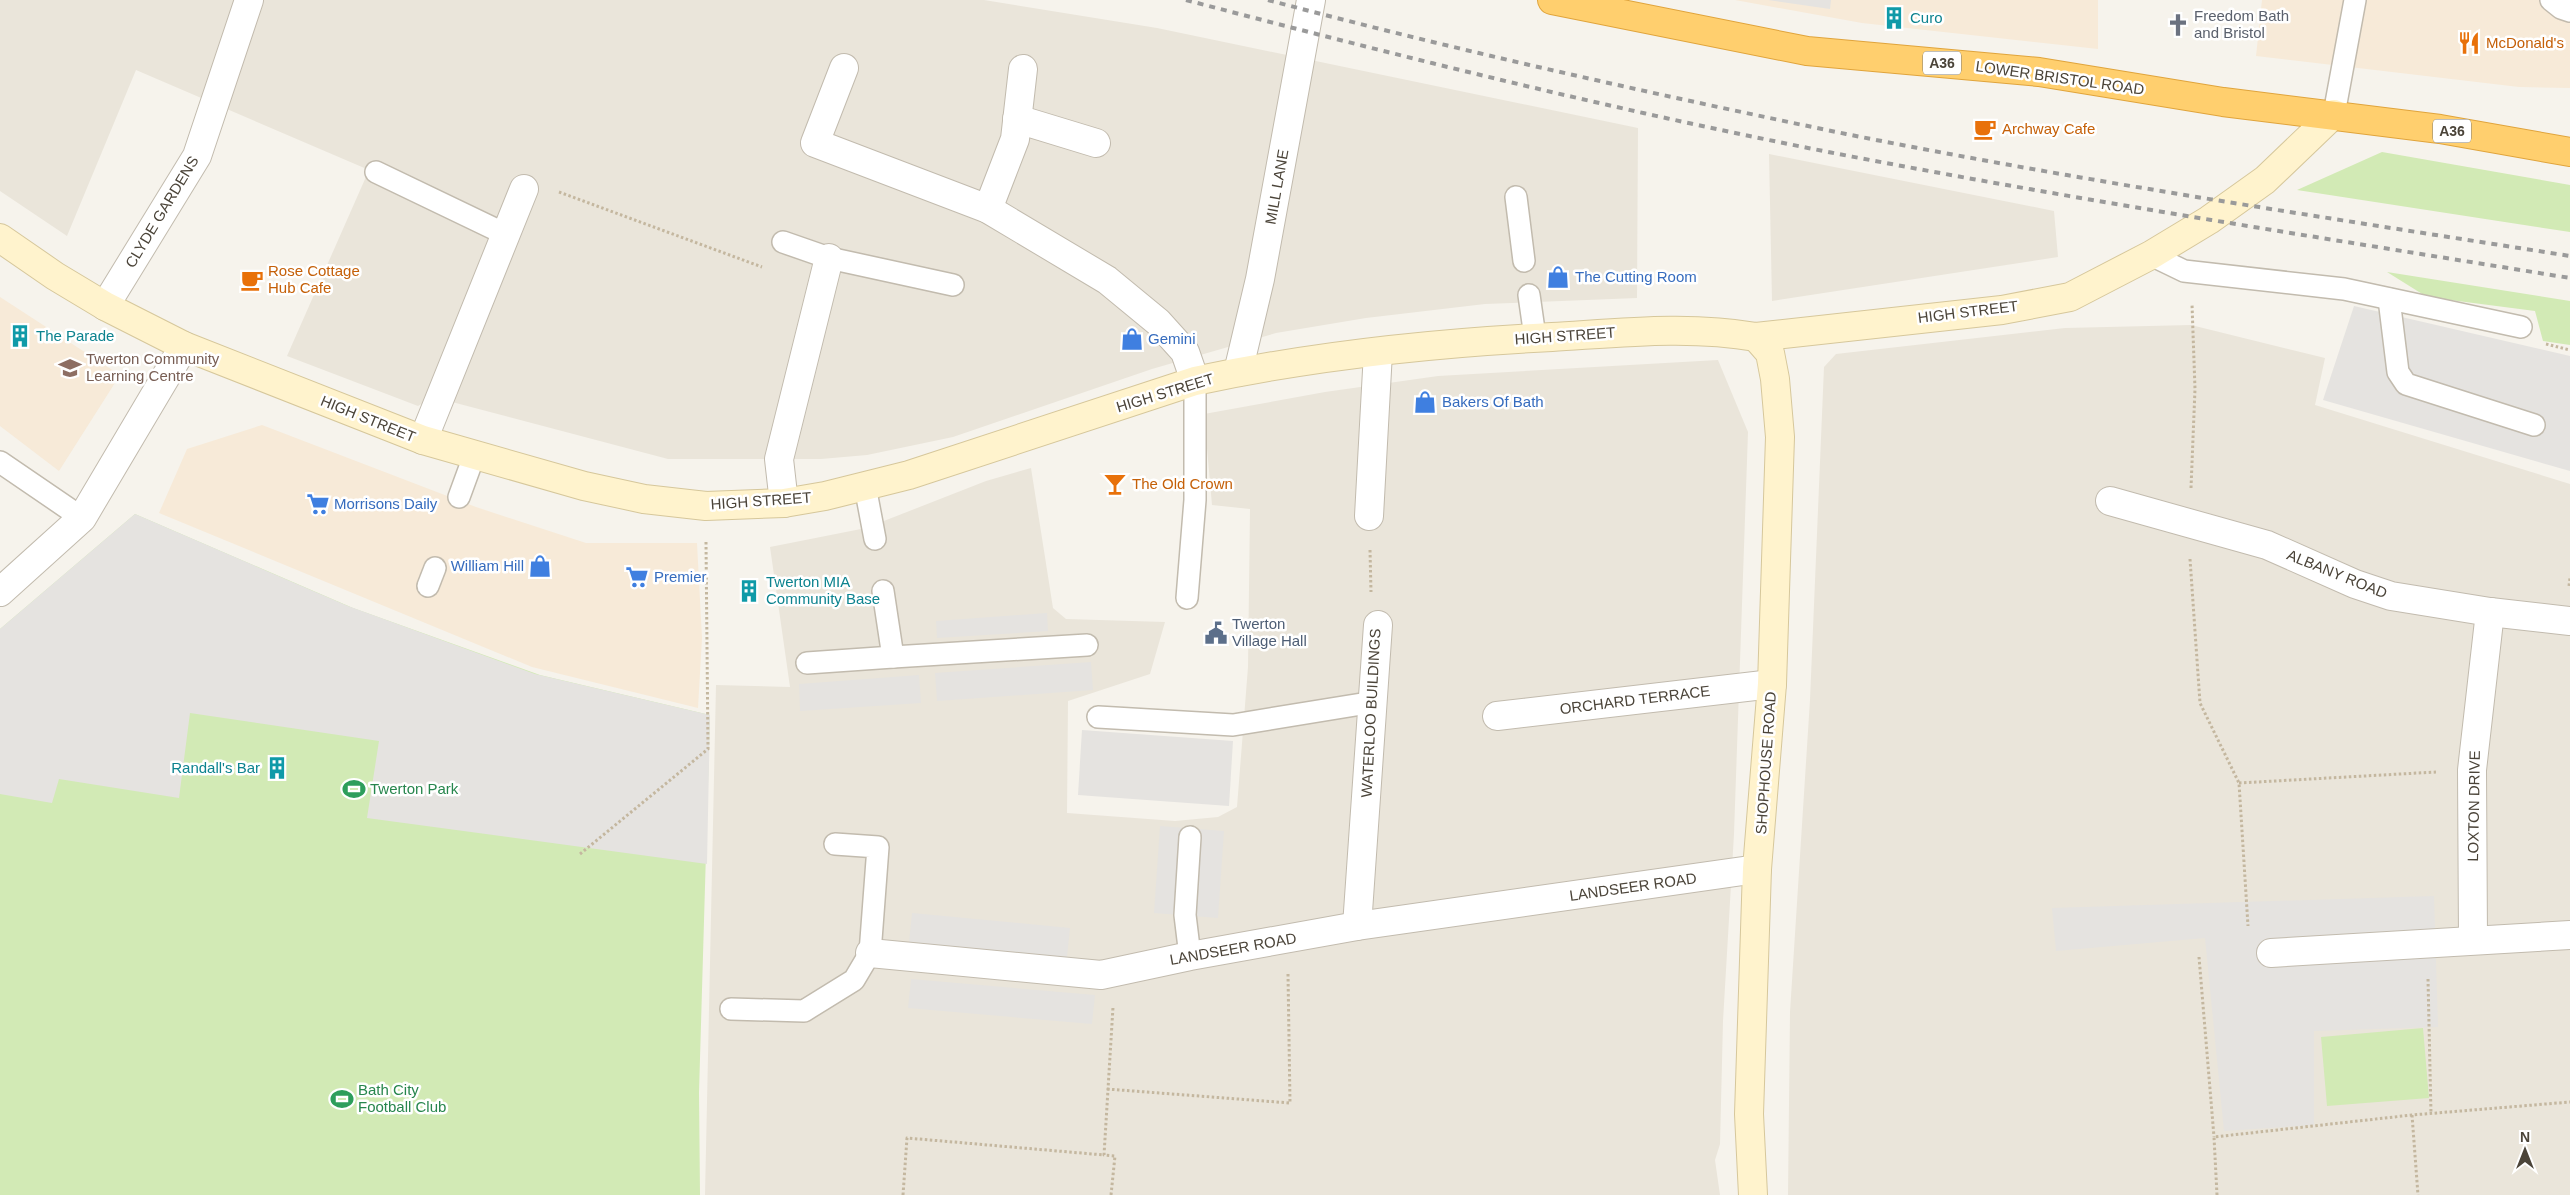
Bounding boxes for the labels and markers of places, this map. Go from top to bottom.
building icon: Curo [1881,5,1907,31]
place label: Freedom Bath and Bristol [2194,7,2289,41]
place label: Curo [1910,9,1943,26]
church icon: Freedom Bath and Bristol [2165,12,2191,38]
restaurant icon: McDonald's [2456,30,2482,56]
place label: McDonald's [2486,34,2564,51]
cafe icon: Archway Cafe [1972,116,1998,142]
place label: Archway Cafe [2002,120,2095,137]
place label: Rose Cottage Hub Cafe [268,262,360,296]
shop icon: The Cutting Room [1545,264,1571,290]
cafe icon: Rose Cottage Hub Cafe [239,267,265,293]
place label: The Cutting Room [1575,268,1697,285]
building icon: The Parade [7,323,33,349]
shop icon: Gemini [1119,326,1145,352]
place label: The Parade [36,327,114,344]
place label: Gemini [1148,330,1196,347]
place label: Twerton Community Learning Centre [86,350,220,384]
school or university icon: Twerton Community Learning Centre [57,355,83,381]
shop icon: Bakers Of Bath [1412,389,1438,415]
place label: Bakers Of Bath [1442,393,1544,410]
bar icon: The Old Crown [1102,471,1128,497]
place label: The Old Crown [1132,475,1233,492]
supermarket icon: Morrisons Daily [305,491,331,517]
place label: Morrisons Daily [334,495,438,512]
shop icon: William Hill [527,553,553,579]
place label: William Hill [451,557,524,574]
supermarket icon: Premier [624,564,650,590]
place label: Premier [654,568,707,585]
place label: Twerton MIA Community Base [766,573,880,607]
building icon: Twerton MIA Community Base [736,578,762,604]
place label: Twerton Village Hall [1232,615,1307,649]
public building icon: Twerton Village Hall [1203,620,1229,646]
building icon: Randall's Bar [264,755,290,781]
place label: Randall's Bar [171,759,260,776]
sports icon: Twerton Park [341,776,367,802]
place label: Twerton Park [370,780,459,797]
place label: Bath City Football Club [358,1081,446,1115]
sports icon: Bath City Football Club [329,1086,355,1112]

